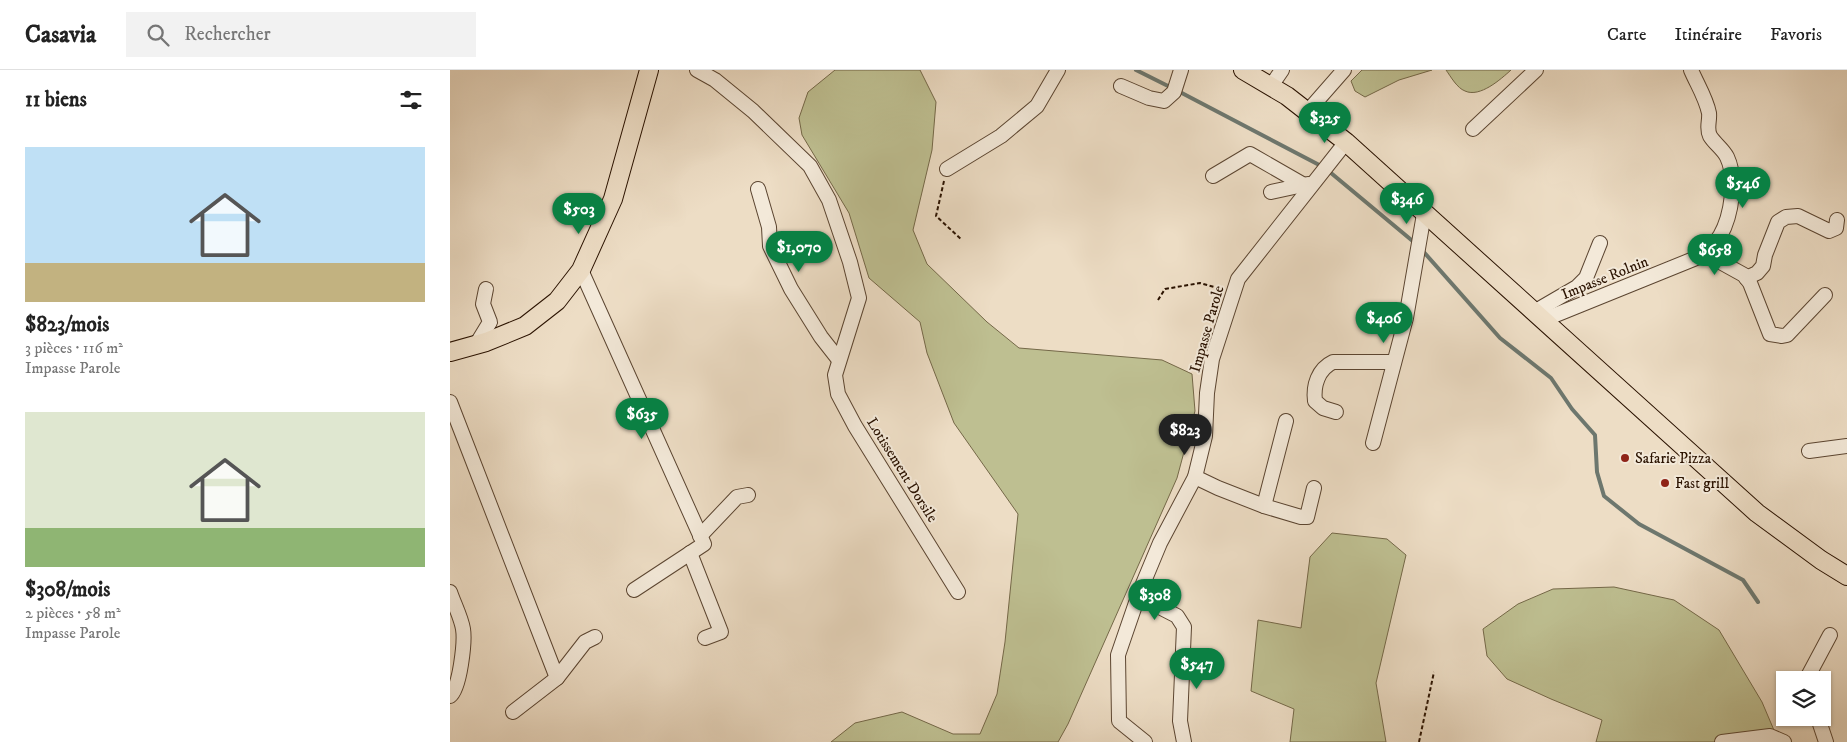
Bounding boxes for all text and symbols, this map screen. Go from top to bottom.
search box [126,12,476,57]
text: Casavia [25,20,96,50]
icon: search [144,21,172,49]
text: Rechercher [184,23,271,46]
text: Carte [1607,24,1647,46]
text: Itinéraire [1675,24,1742,46]
text: Favoris [1770,24,1822,46]
icon: filters [397,86,425,114]
text: 11 biens [25,87,87,113]
pin: $325 [1295,102,1355,144]
text: $325 [1310,108,1340,128]
pin: $546 [1713,166,1773,209]
text: $546 [1726,173,1760,193]
icon: home [180,180,270,270]
pin: $346 [1377,182,1437,225]
text: $346 [1391,189,1423,209]
pin: $503 [549,192,609,235]
text: $503 [563,199,595,219]
pin: $1,070 [758,230,840,273]
pin: $658 [1685,234,1745,276]
text: $1,070 [777,237,821,257]
text: $658 [1699,240,1731,260]
street label: Impasse Rolnin [1559,252,1651,304]
street label: Impasse Parole [1186,283,1228,375]
pin: $406 [1354,302,1414,344]
text: $406 [1367,308,1401,328]
text: $823/mois [25,312,109,338]
text: 3 pièces · 116 m² [25,338,123,358]
text: Impasse Parole [25,358,120,378]
pin: $635 [612,398,672,440]
text: $635 [627,404,657,424]
street label: Lotissement Dorsile [862,414,942,526]
pin: $823 [1155,414,1215,456]
text: $823 [1170,420,1200,440]
icon: home [180,445,270,535]
place label: Safarie Pizza [1635,449,1712,468]
marker: Safarie Pizza [1619,452,1631,464]
place label: Fast grill [1675,474,1729,493]
marker: Fast grill [1659,477,1671,489]
text: $308/mois [25,577,110,603]
pin: $308 [1125,578,1185,621]
text: $308 [1139,585,1171,605]
text: 2 pièces · 58 m² [25,603,121,623]
text: Impasse Parole [25,623,120,643]
pin: $547 [1167,648,1227,690]
text: $547 [1181,654,1213,674]
map controls [1776,671,1831,726]
button: layers [1776,671,1831,726]

